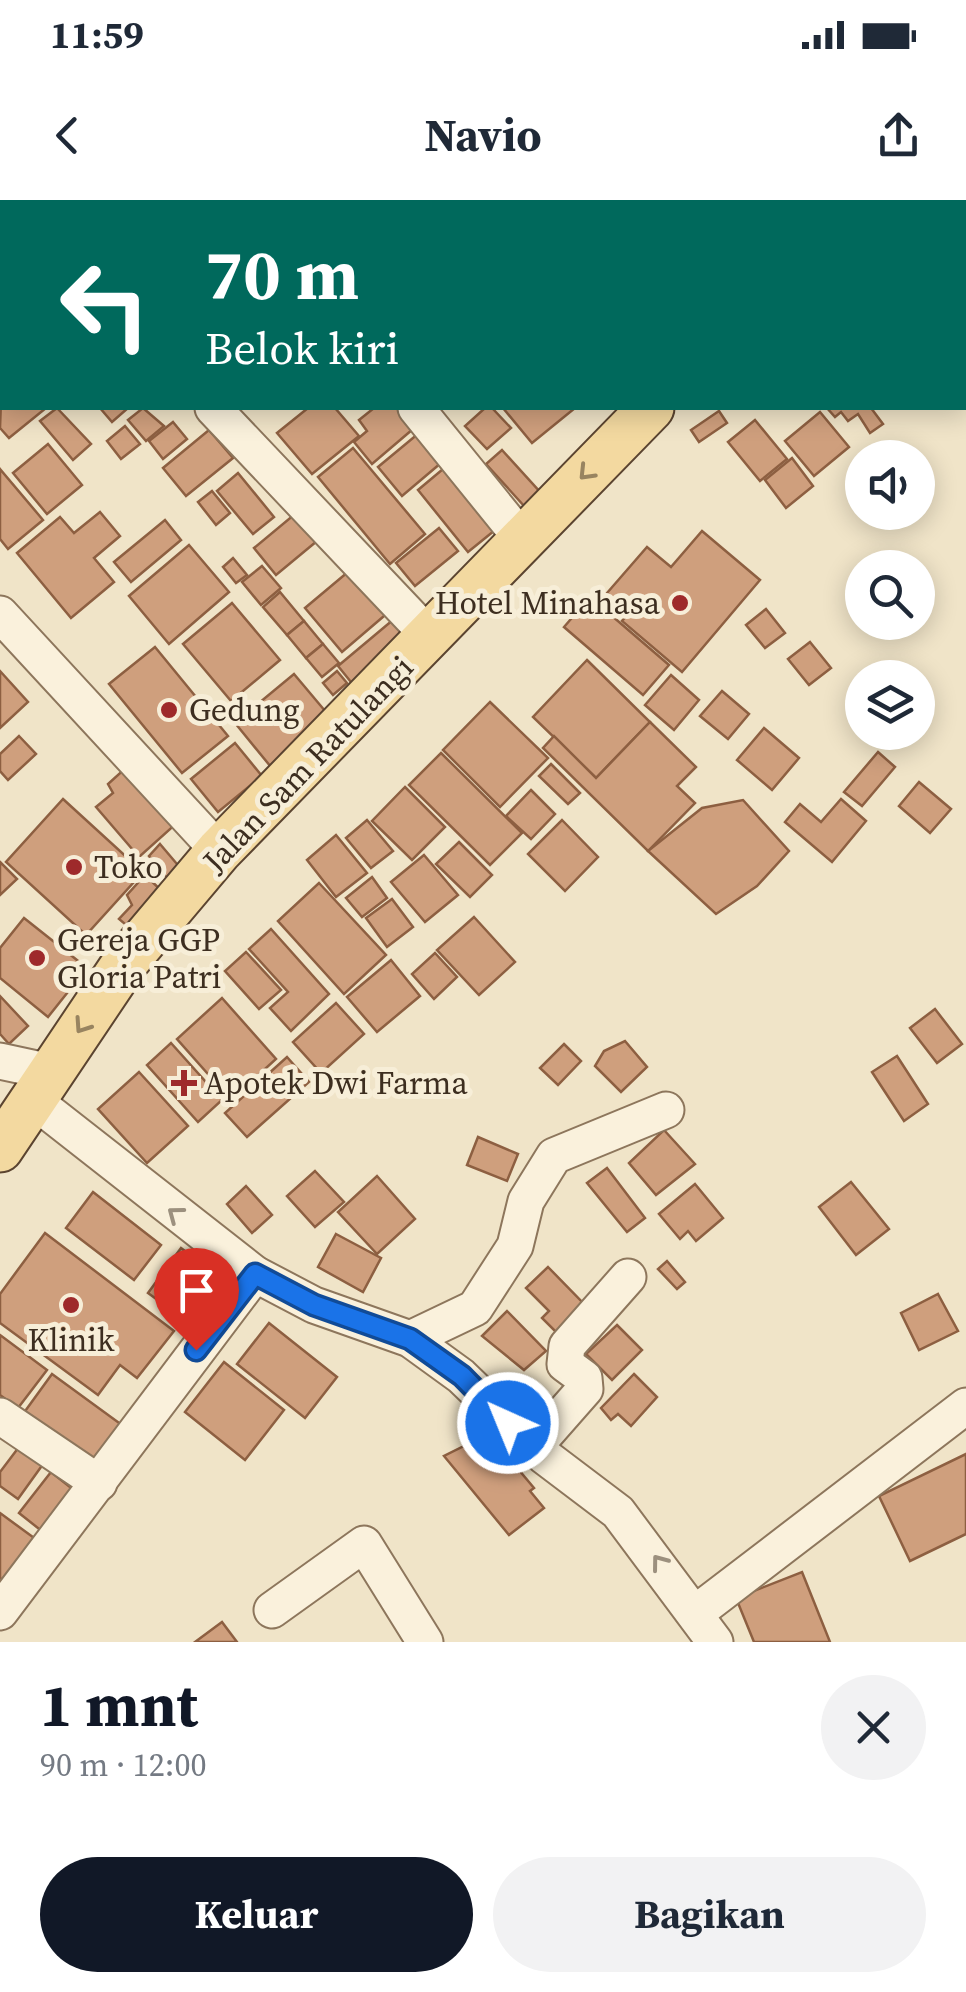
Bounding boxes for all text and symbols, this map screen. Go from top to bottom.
text: 11:59 [50,9,144,61]
text: Navio [424,104,542,166]
icon: back [40,108,95,163]
icon: share [871,108,926,163]
text: 70 m [205,226,359,322]
icon: left [40,240,170,370]
text: Belok kiri [205,317,399,379]
map controls [845,440,935,750]
button: sound [845,440,935,530]
one-way arrow [580,461,598,479]
button: search [845,550,935,640]
place label: Hotel Minahasa [435,581,661,625]
marker: Hotel Minahasa [669,592,691,614]
street label: Jalan Sam Ratulangi [192,646,423,883]
button: layers [845,660,935,750]
place label: Gedung [189,688,300,732]
marker: Gedung [158,699,180,721]
place label: Toko [94,845,163,889]
marker: Toko [63,856,85,878]
place label: Gereja GGP Gloria Patri [57,918,221,999]
marker: Gereja GGP Gloria Patri [26,947,48,969]
one-way arrow [76,1015,94,1034]
place label: Apotek Dwi Farma [204,1061,468,1105]
marker: Apotek Dwi Farma [173,1072,195,1094]
one-way arrow [168,1209,186,1226]
pin [154,1248,239,1351]
icon: arrive [169,1263,224,1318]
marker: Klinik [60,1294,82,1316]
place label: Klinik [28,1318,115,1362]
position arrow [456,1371,560,1475]
one-way arrow [654,1555,671,1573]
text: 1 mnt [40,1664,198,1746]
button: close [821,1675,926,1780]
text: 90 m · 12:00 [40,1743,206,1787]
button: Keluar [40,1857,473,1972]
button: Bagikan [493,1857,926,1972]

